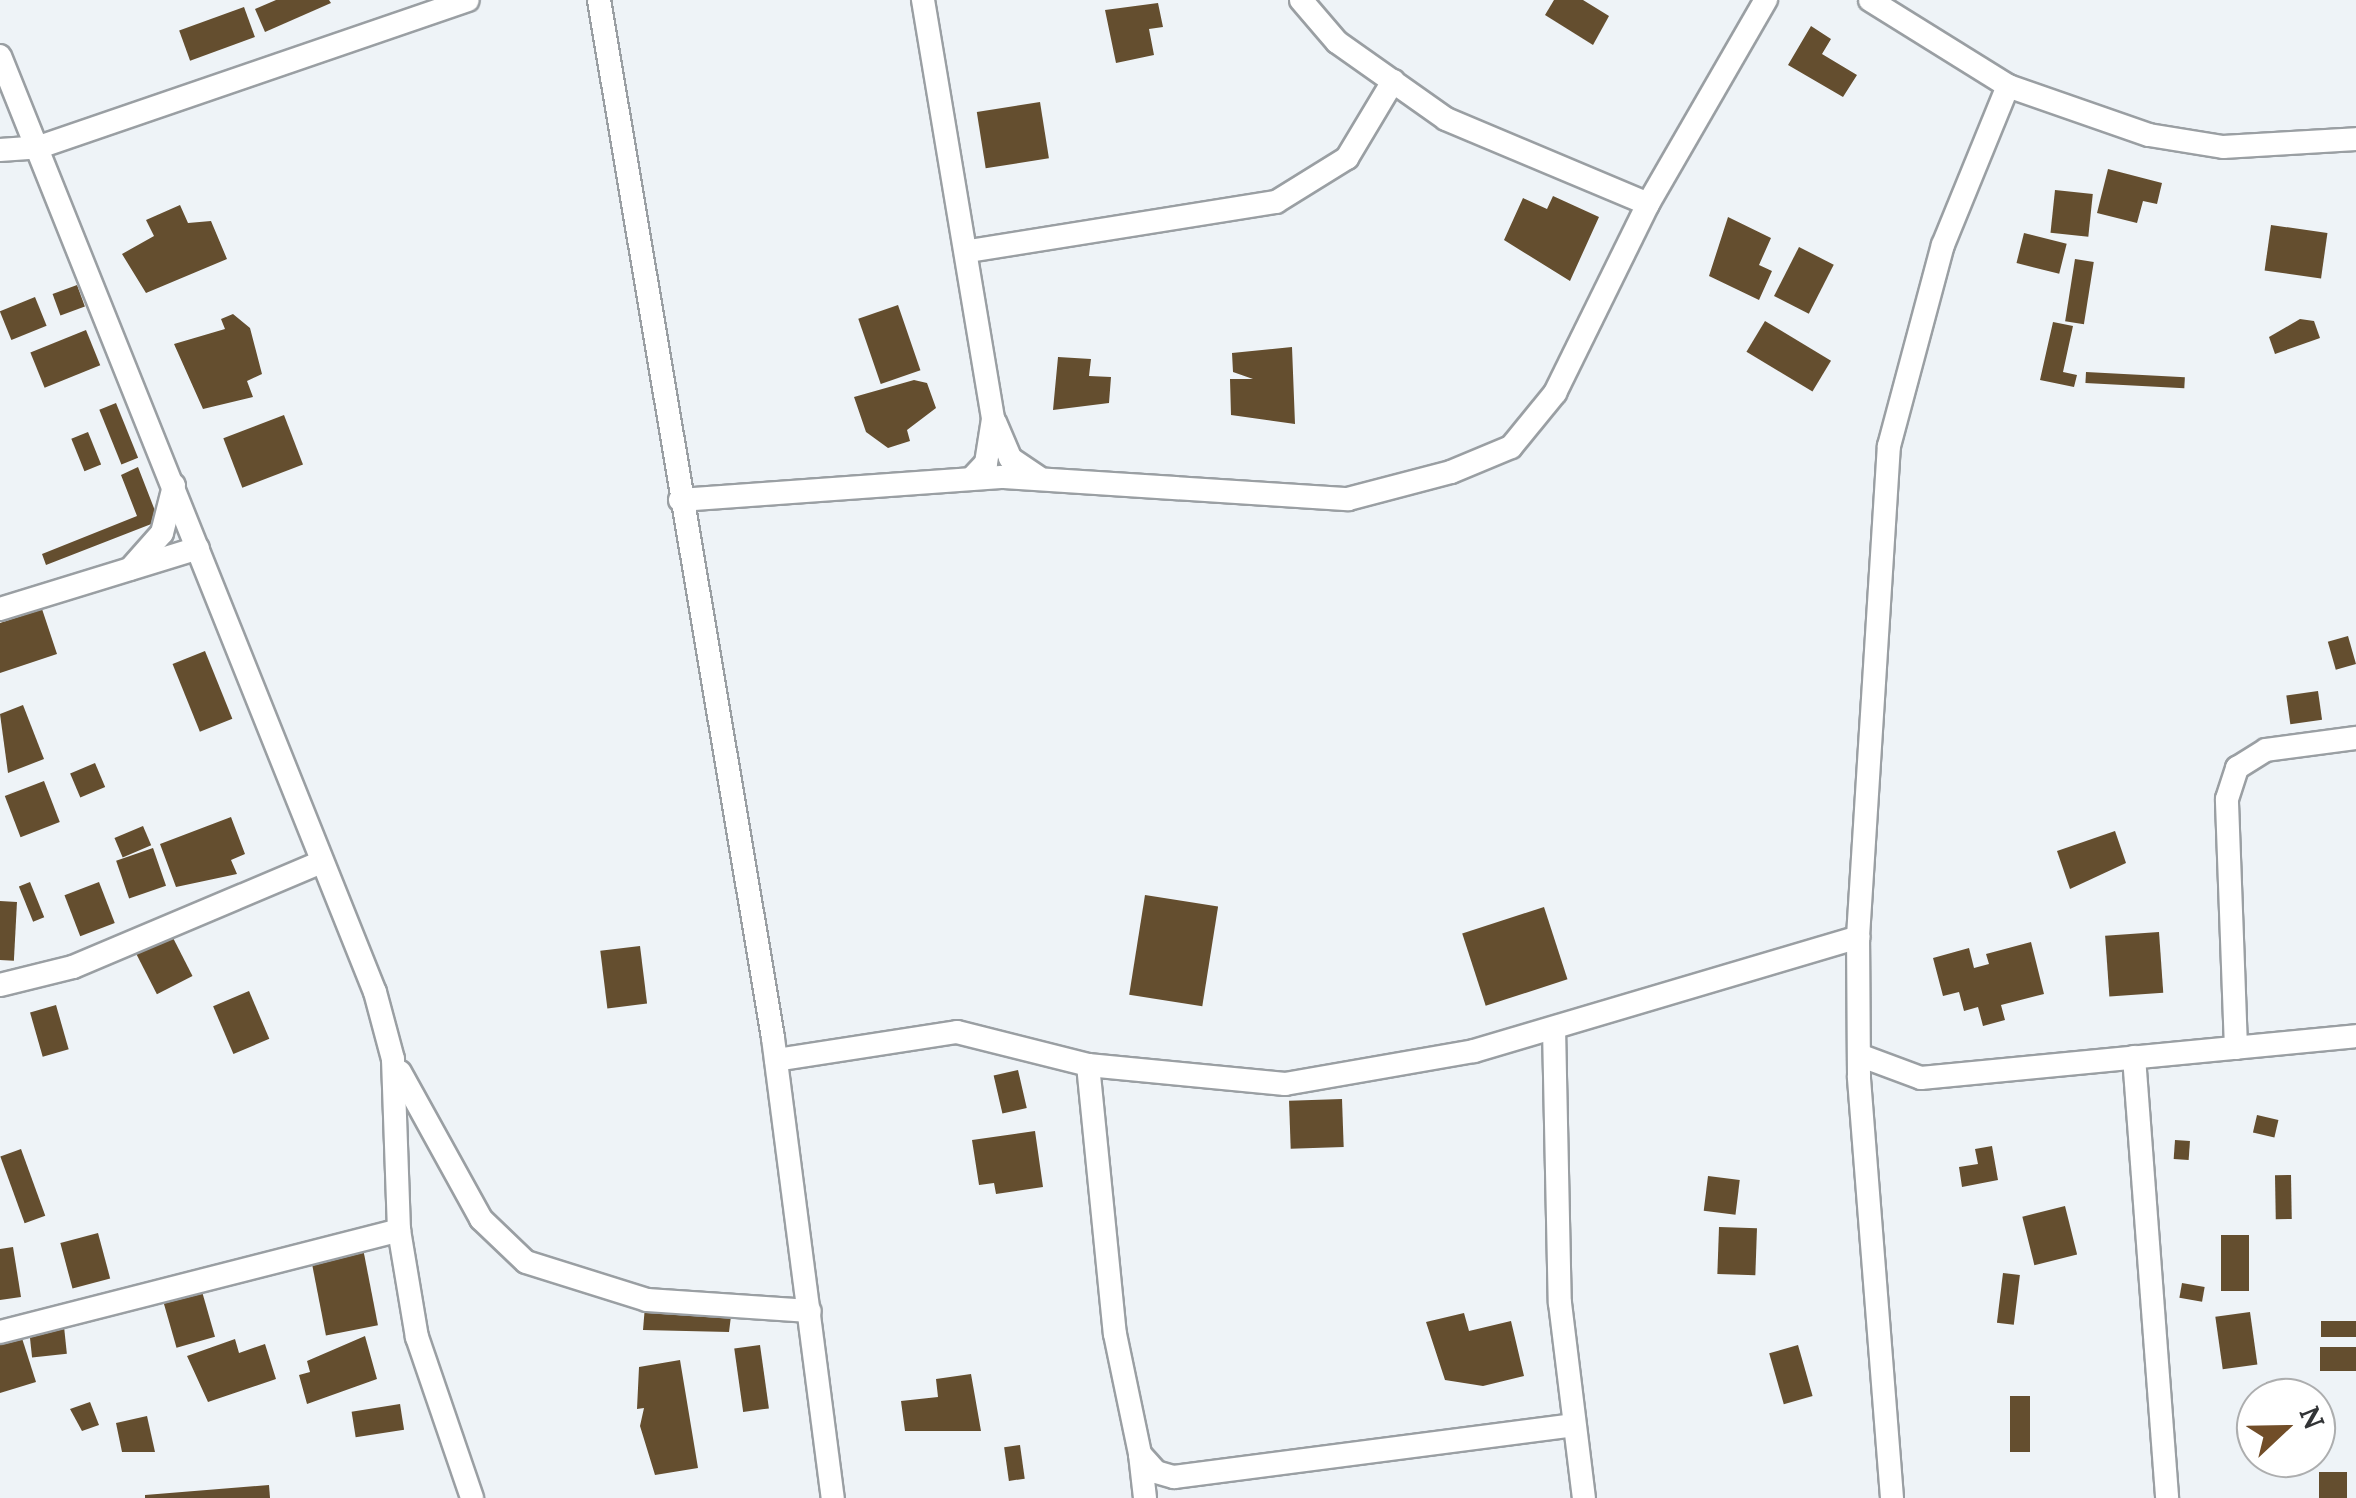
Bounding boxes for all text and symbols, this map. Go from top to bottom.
north arrow [2236,1378,2336,1478]
text: N [2291,1401,2333,1434]

